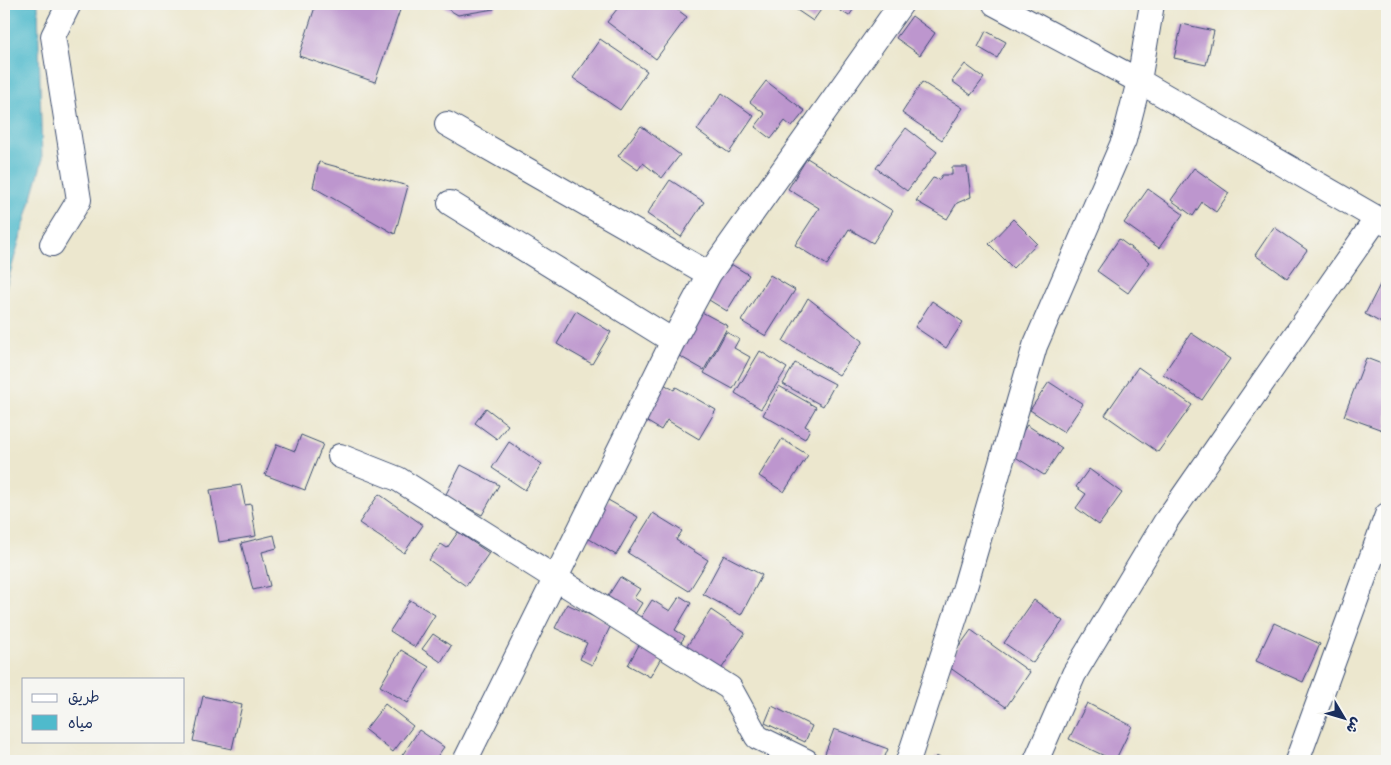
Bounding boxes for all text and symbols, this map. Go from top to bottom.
legend [22,678,185,742]
text: طريق [68,688,100,707]
north arrow [1318,692,1368,742]
text: مياه [68,714,93,733]
text: ش [1342,714,1365,737]

